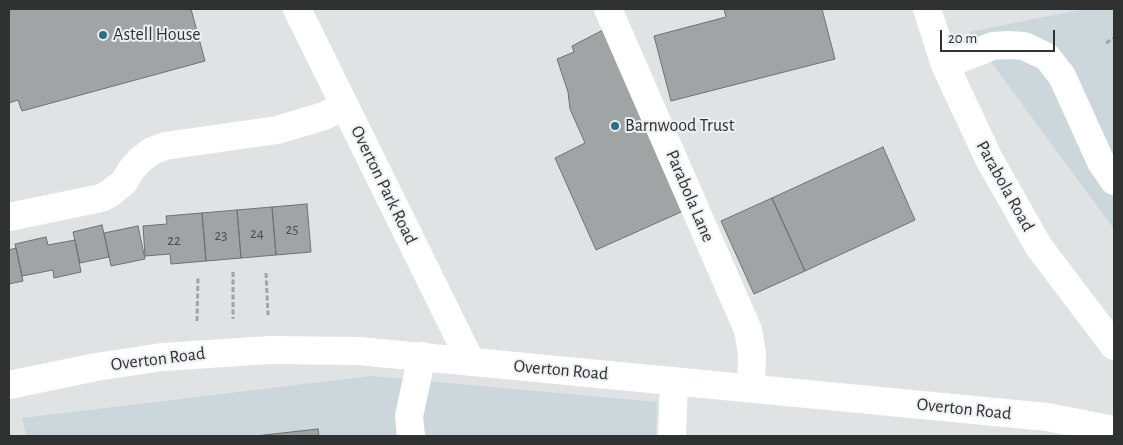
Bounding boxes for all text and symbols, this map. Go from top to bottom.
scale bar [943,20,1058,52]
place label: Astell House [113,24,201,46]
marker: Astell House [97,29,109,41]
text: 20 m [948,31,977,46]
place label: Barnwood Trust [625,115,734,137]
marker: Barnwood Trust [609,120,621,132]
street label: Overton Park Road [346,122,422,248]
street label: Parabola Road [971,137,1039,235]
street label: Parabola Lane [661,147,719,245]
house number: 25 [285,220,299,238]
house number: 24 [250,224,264,242]
house number: 23 [214,226,228,244]
house number: 22 [167,231,181,249]
street label: Overton Road [109,342,207,376]
street label: Overton Road [513,355,609,385]
street label: Overton Road [916,393,1012,425]

